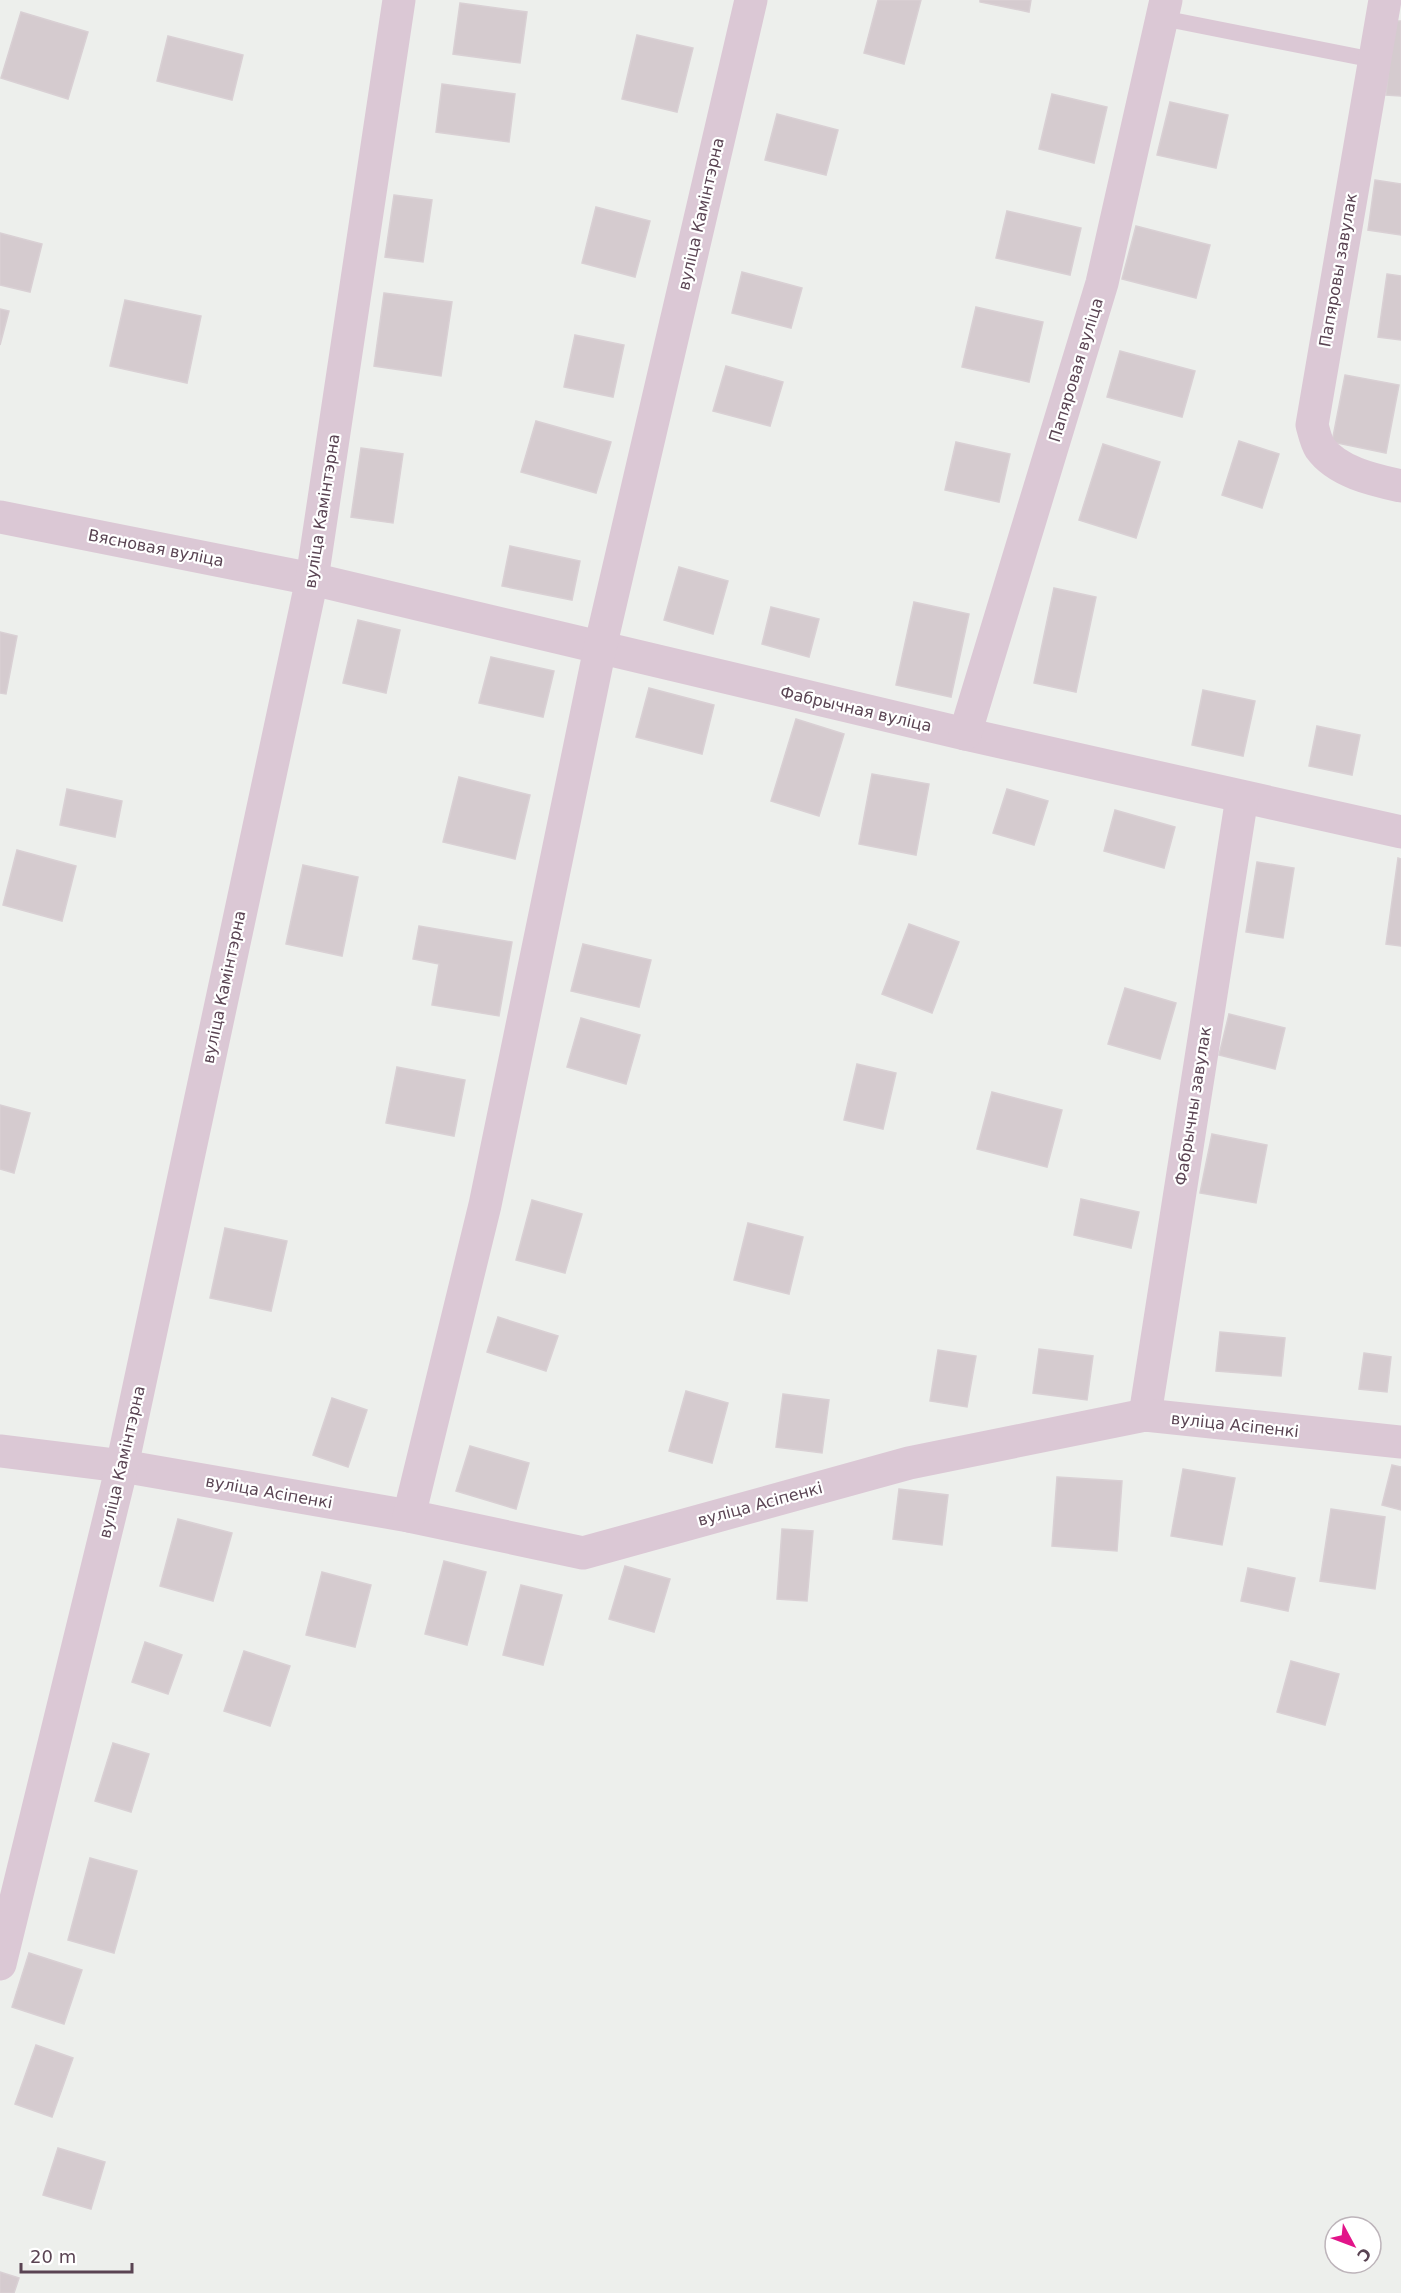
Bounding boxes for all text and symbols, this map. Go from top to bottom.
street label: вуліца Камінтэрна [674,136,728,292]
street label: Папяровы завулак [1315,191,1361,348]
street label: Папяровая вуліца [1045,295,1107,445]
street label: вуліца Камінтэрна [300,432,344,590]
street label: Вясновая вуліца [87,526,225,570]
street label: Фабрычная вуліца [778,682,934,736]
street label: вуліца Камінтэрна [198,909,250,1065]
street label: Фабрычны завулак [1171,1025,1215,1187]
street label: вуліца Камінтэрна [95,1384,149,1540]
street label: вуліца Асіпенкі [1170,1409,1300,1441]
street label: вуліца Асіпенкі [204,1471,334,1513]
street label: вуліца Асіпенкі [696,1478,824,1530]
north arrow [1323,2215,1383,2275]
scale bar [21,2236,132,2274]
text: С [1353,2244,1375,2265]
text: 20 m [30,2246,76,2267]

